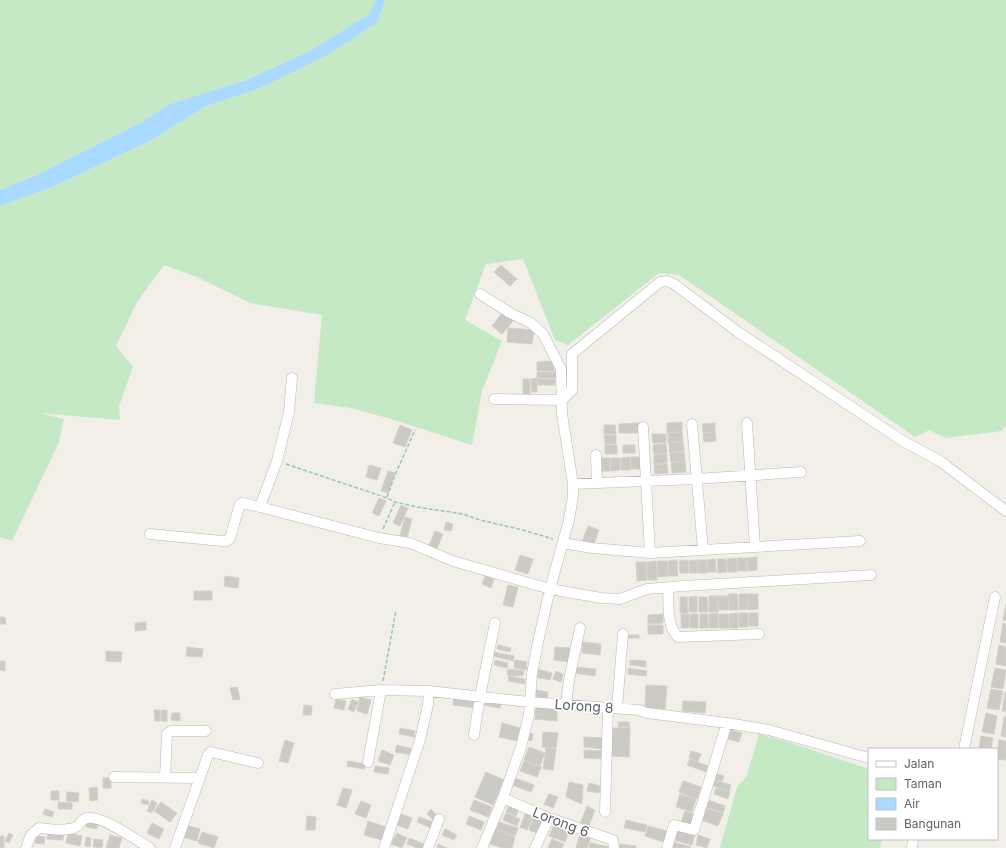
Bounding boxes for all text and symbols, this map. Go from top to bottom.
street label: Lorong 8 [554,695,614,716]
legend [868,748,998,840]
text: Jalan [904,756,934,771]
text: Taman [904,776,942,791]
text: Air [904,796,920,811]
street label: Lorong 6 [530,803,592,840]
text: Bangunan [904,816,961,831]

